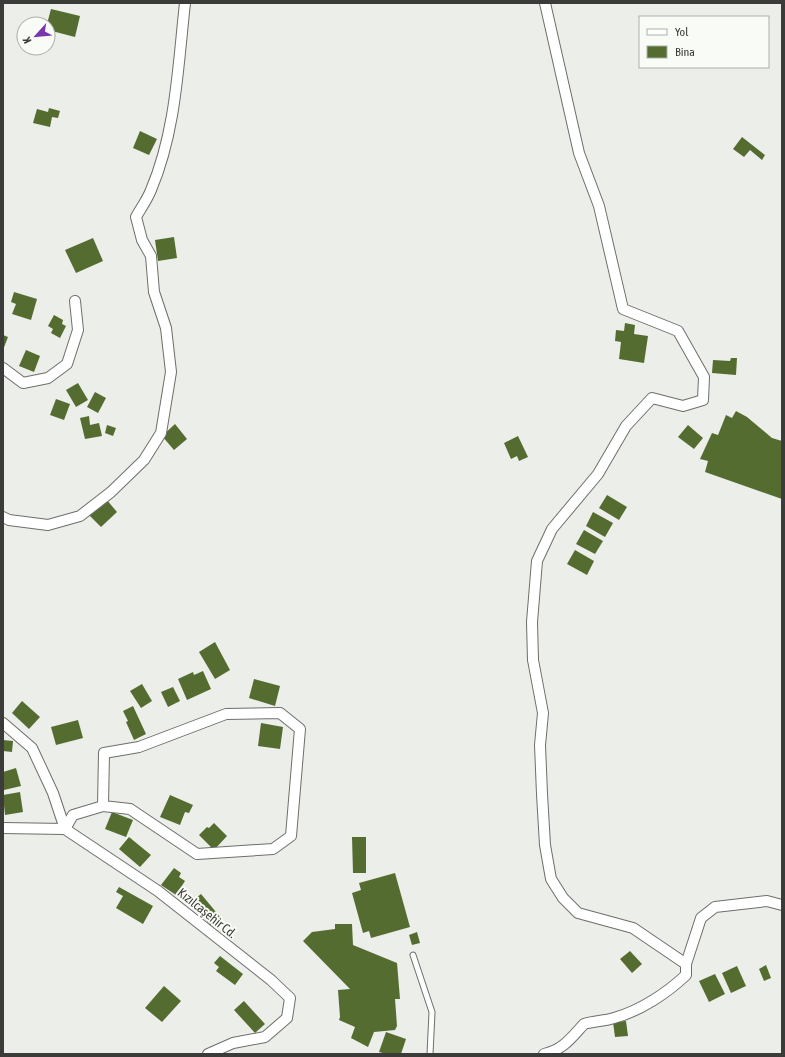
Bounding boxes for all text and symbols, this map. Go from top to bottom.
north arrow [16,16,56,56]
legend [639,16,769,68]
text: Yol [675,25,689,39]
text: K [20,35,34,46]
text: Bina [675,45,695,59]
street label: Kızılcaşehir Cd. [175,885,239,941]

